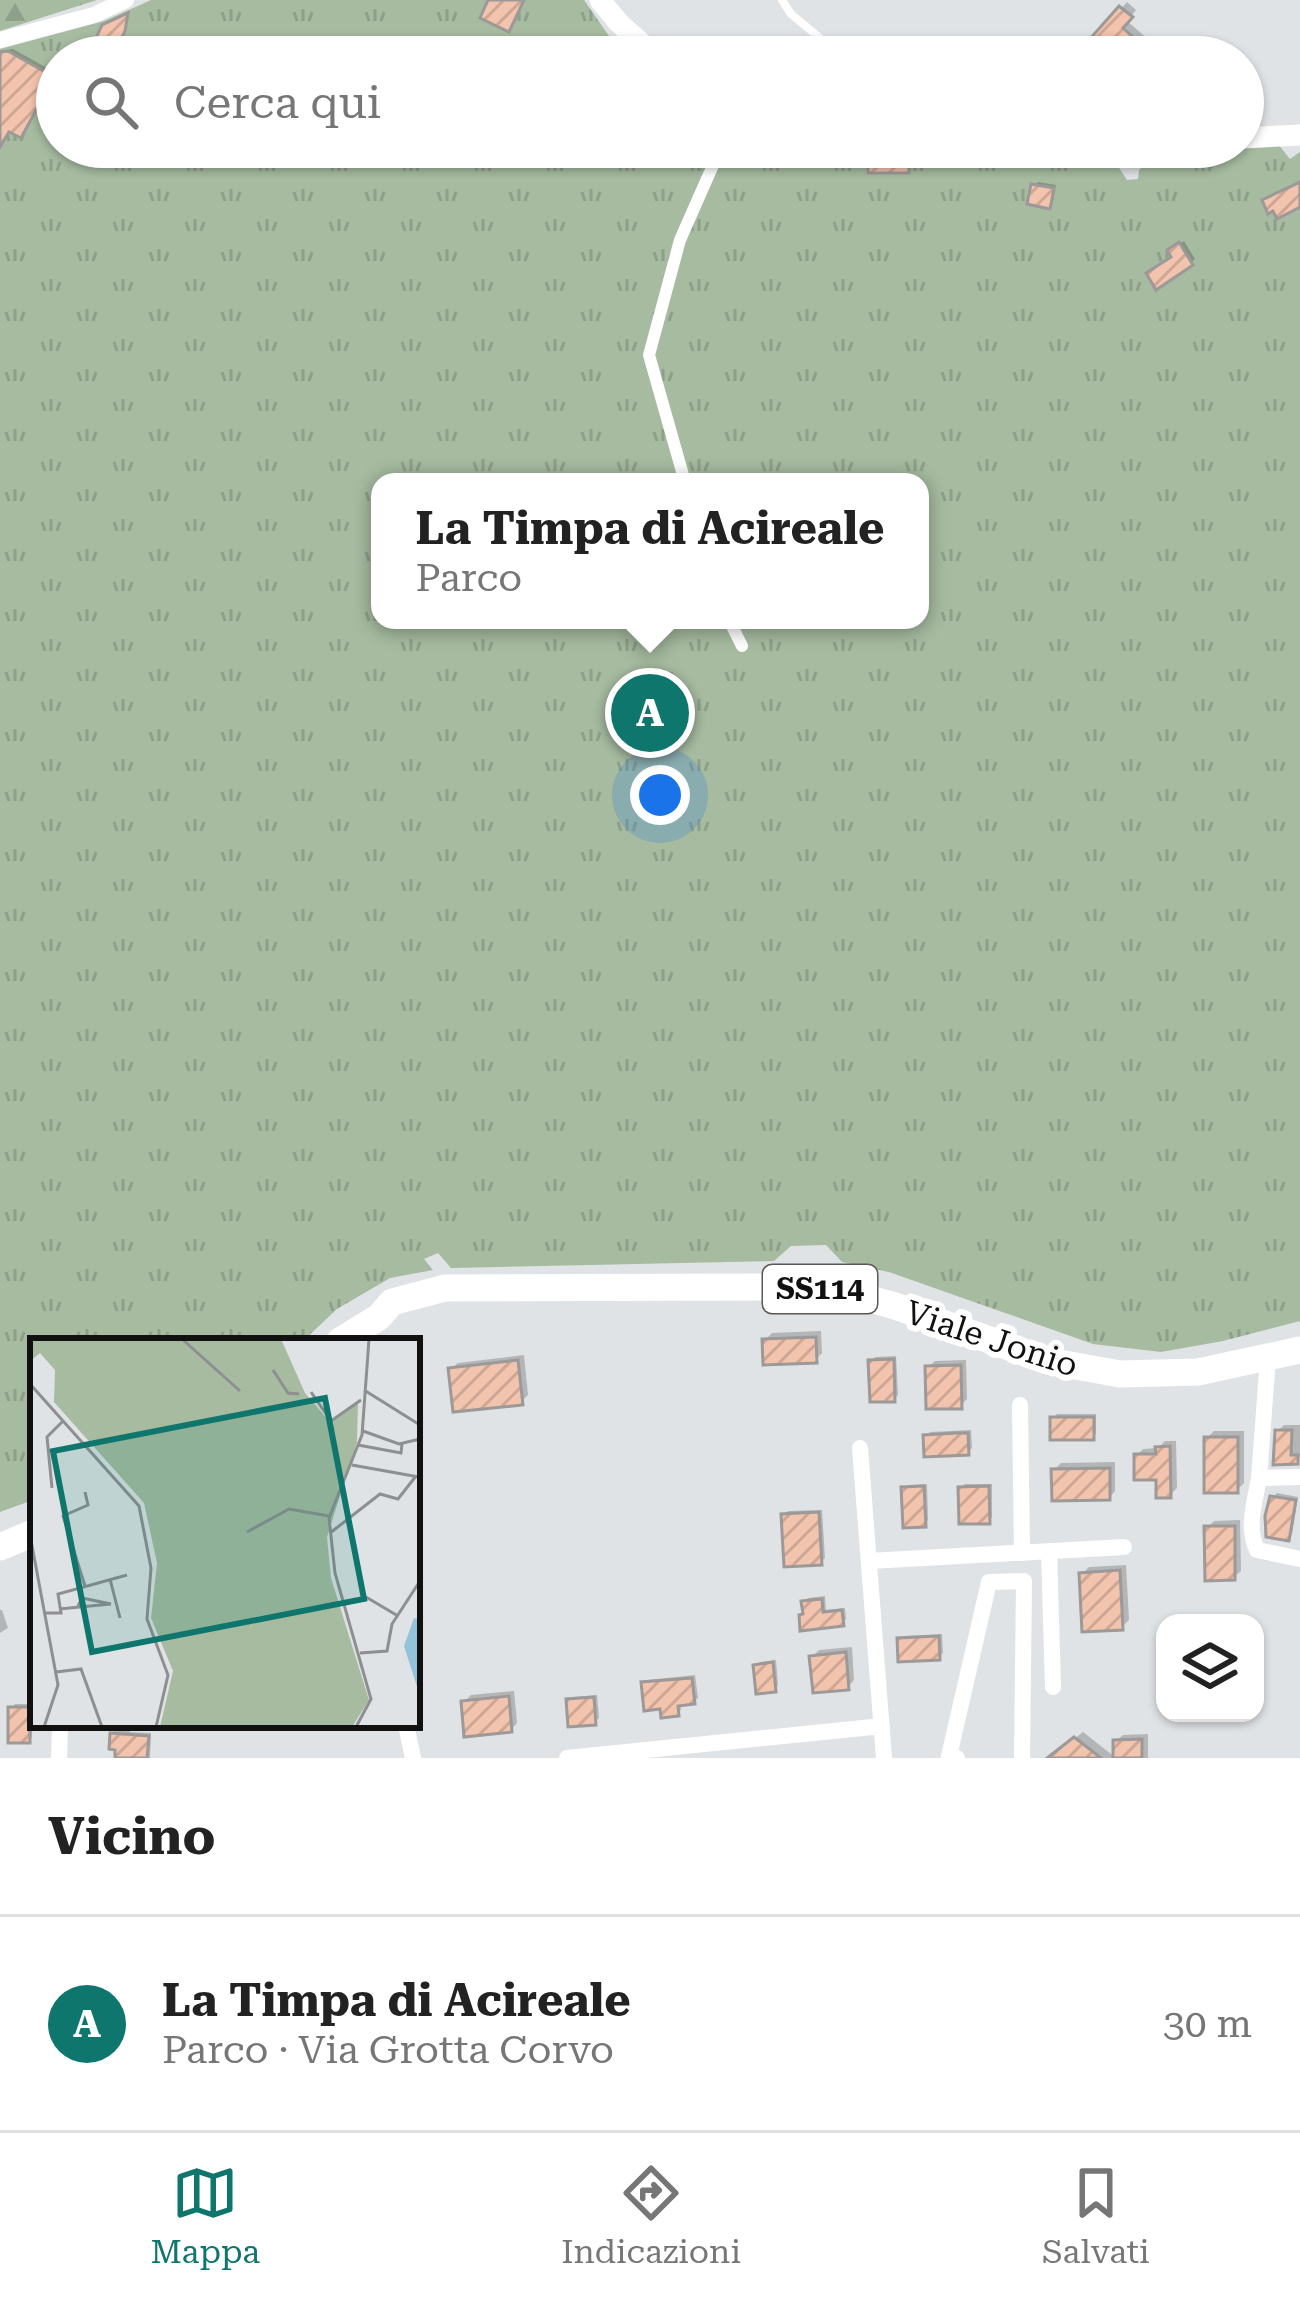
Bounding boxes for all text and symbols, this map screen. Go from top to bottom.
search box [36,36,1264,168]
icon: search [78,69,144,135]
text: Cerca qui [174,76,381,129]
popup [371,473,929,629]
text: La Timpa di Acireale [416,502,884,555]
text: Parco [416,555,522,601]
pin: A [611,668,689,758]
your location [630,765,690,825]
road number: SS114 [763,1265,877,1313]
street label: Viale Jonio [901,1292,1083,1385]
inset map [30,1338,420,1728]
map controls [1156,1614,1264,1722]
button: layers [1156,1614,1264,1722]
text: Vicino [48,1807,216,1866]
text: La Timpa di Acireale [162,1974,631,2027]
text: A [73,2001,101,2047]
text: 30 m [1163,2001,1252,2047]
text: Parco · Via Grotta Corvo [162,2027,614,2073]
tab: Mappa [150,2160,260,2271]
tab: Indicazioni [561,2160,741,2271]
tab: Salvati [1042,2160,1150,2271]

